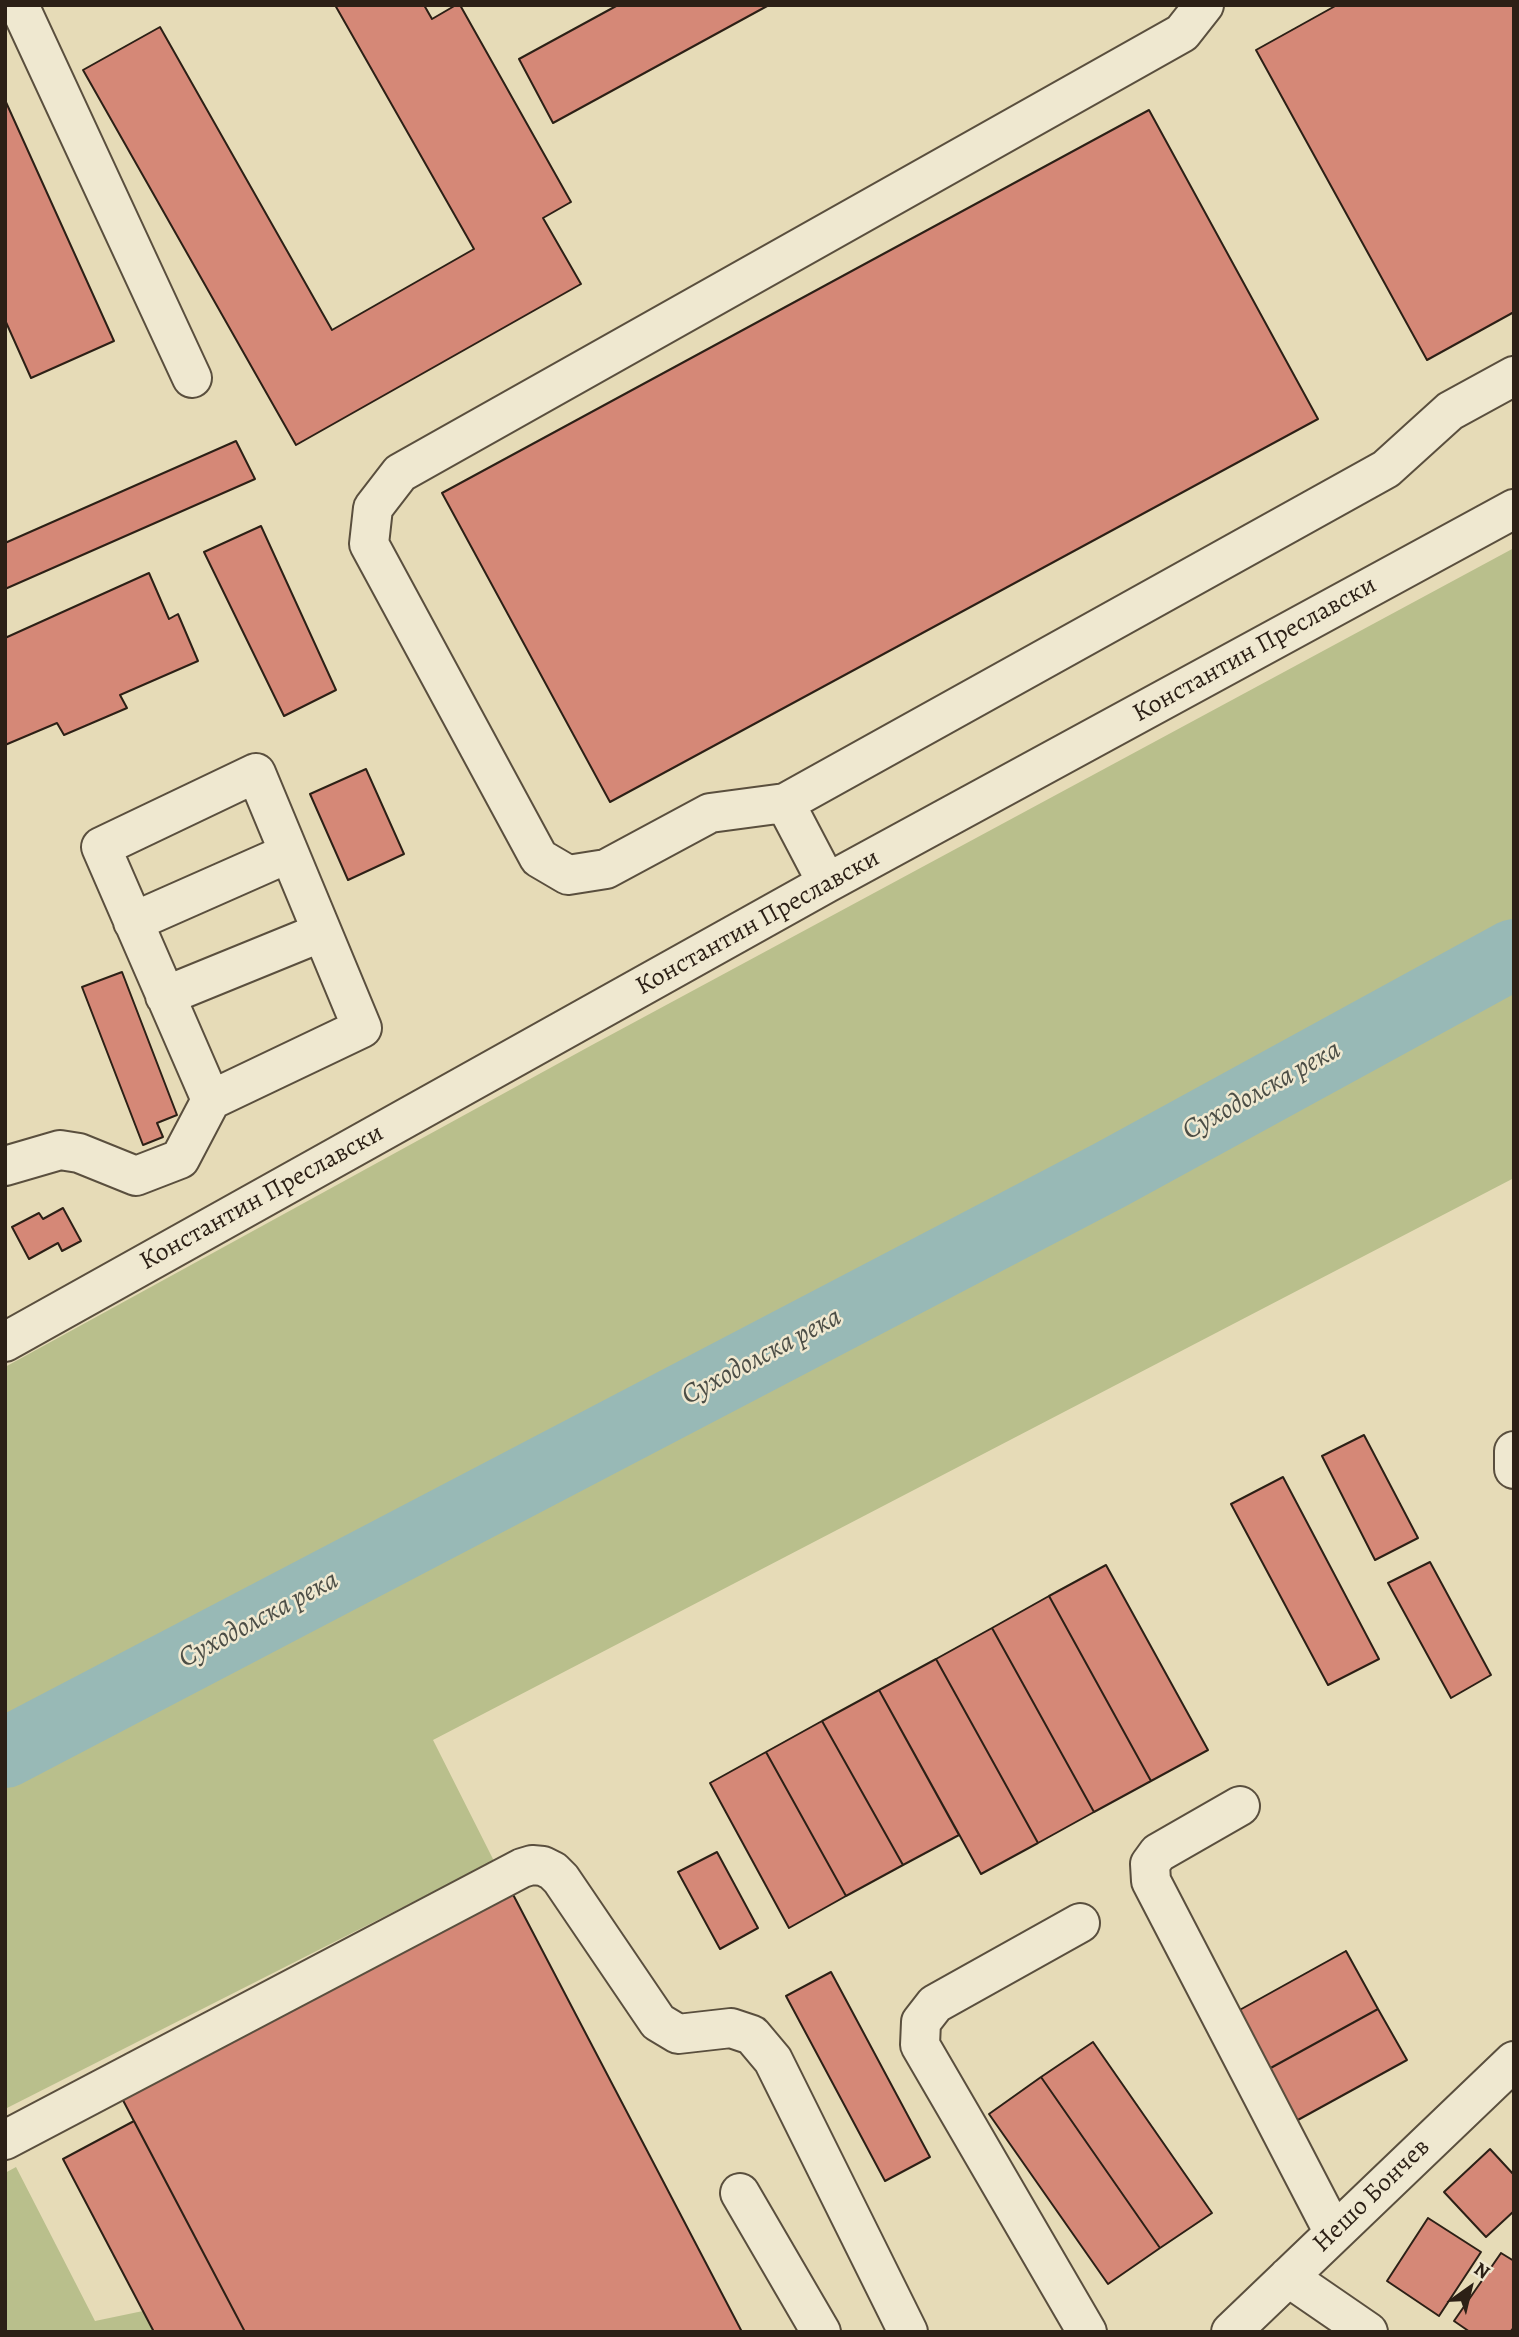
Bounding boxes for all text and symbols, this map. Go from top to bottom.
street label: Константин Преславски [1128,570,1382,730]
street label: Константин Преславски [631,843,885,1003]
water label: Суходолска река [1177,1034,1347,1148]
street label: Константин Преславски [135,1118,389,1278]
water label: Суходолска река [676,1301,848,1413]
water label: Суходолска река [173,1564,345,1676]
street label: Нешо Бончев [1307,2132,1437,2260]
north arrow [1435,2253,1505,2323]
text: N [1469,2256,1495,2285]

